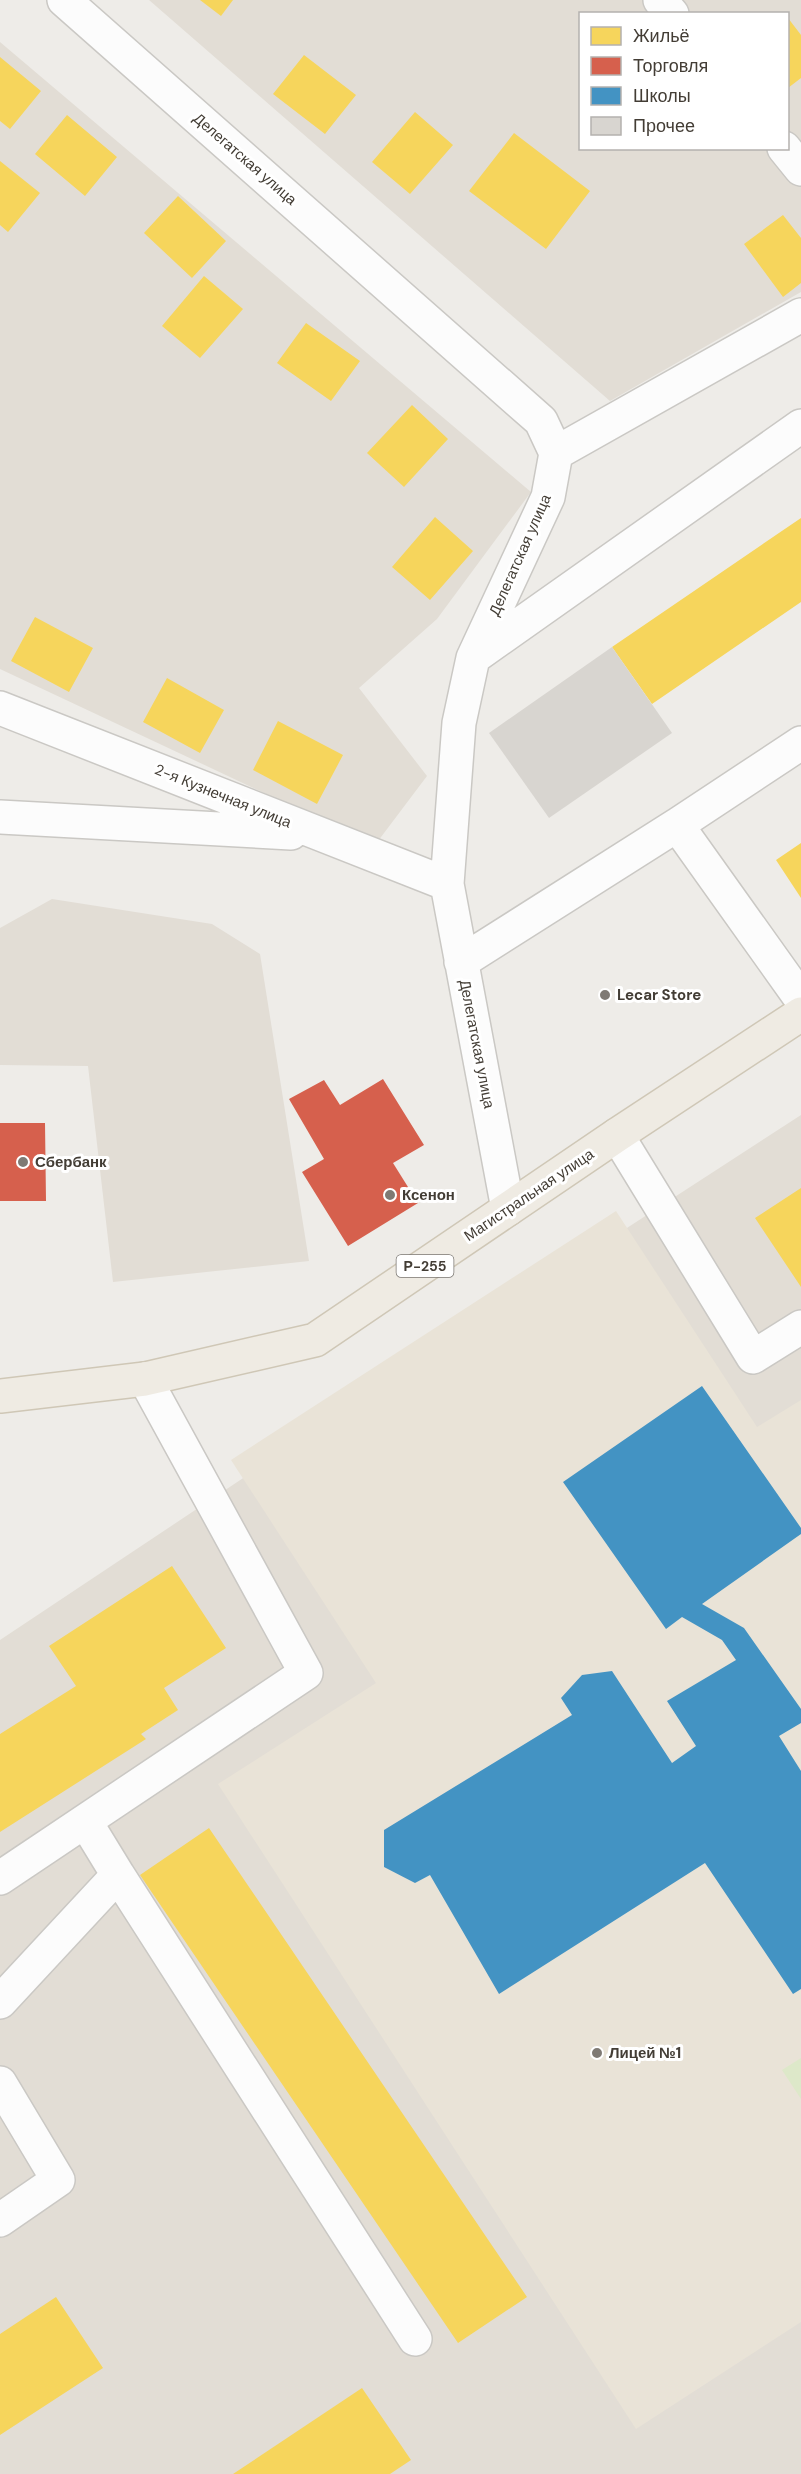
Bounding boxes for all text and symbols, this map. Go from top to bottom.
legend [579,12,789,150]
text: Жильё [633,24,690,48]
text: Торговля [633,54,708,78]
text: Школы [633,84,691,108]
street label: Делегатская улица [189,108,301,210]
text: Прочее [633,114,695,138]
street label: Делегатская улица [484,490,556,619]
street label: 2-я Кузнечная улица [152,759,295,833]
street label: Делегатская улица [455,978,499,1111]
place label: Lecar Store [617,985,701,1005]
marker: Lecar Store [598,988,612,1002]
street label: Магистральная улица [460,1144,598,1246]
place label: Сбербанк [35,1152,107,1172]
marker: Сбербанк [16,1155,30,1169]
place label: Ксенон [402,1185,455,1205]
marker: Ксенон [383,1188,397,1202]
road number: Р-255 [396,1255,454,1277]
place label: Лицей №1 [609,2043,681,2063]
marker: Лицей №1 [590,2046,604,2060]

